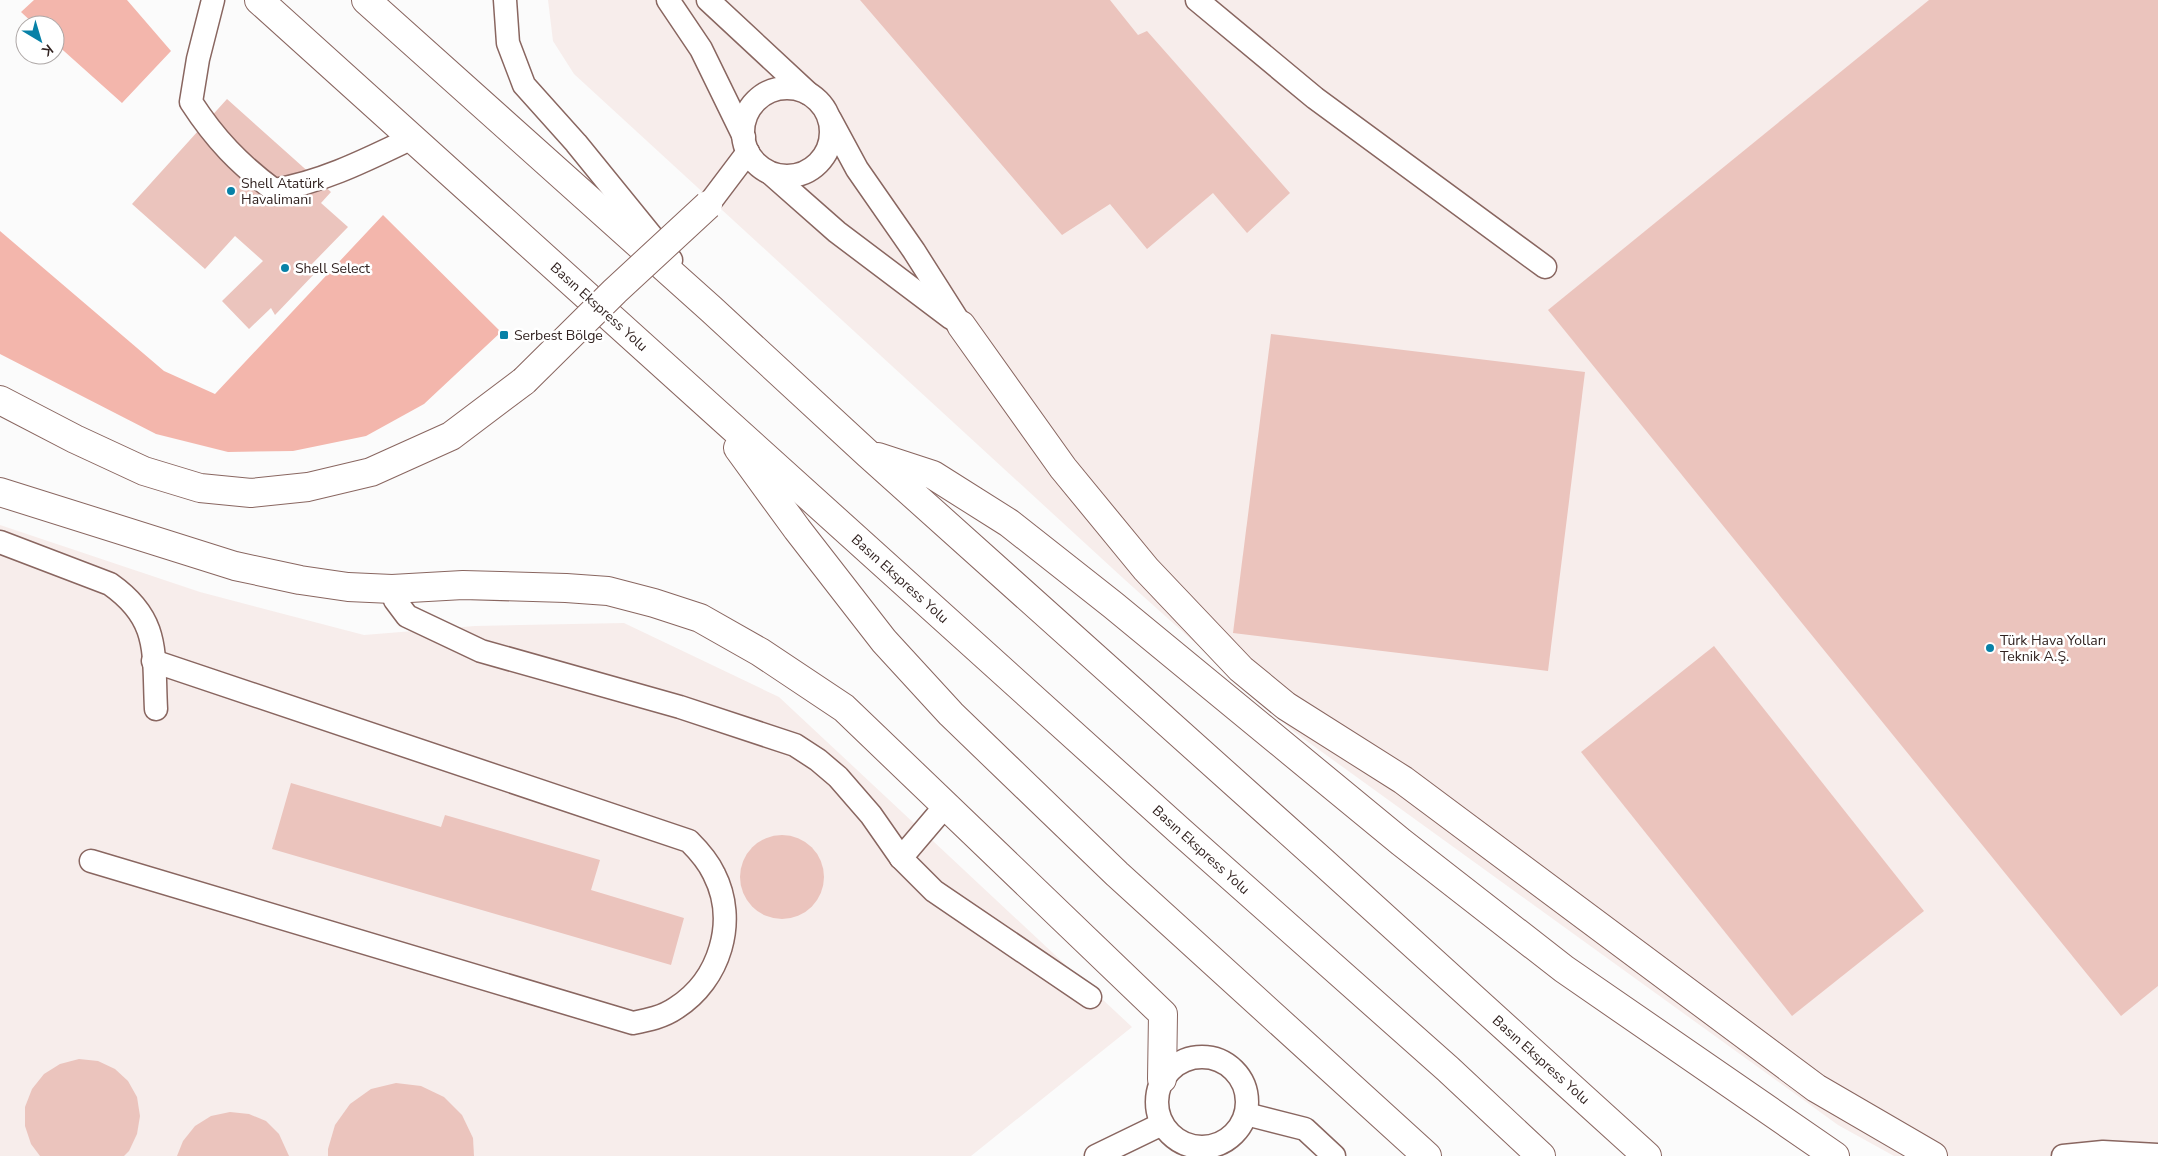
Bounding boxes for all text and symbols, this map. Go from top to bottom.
north arrow [15,15,65,65]
text: K [38,40,57,61]
place label: Shell Atatürk Havalimanı [241,174,325,209]
marker: Shell Atatürk Havalimanı [225,185,237,197]
street label: Basın Ekspress Yolu [546,258,652,356]
place label: Shell Select [295,259,370,278]
marker: Shell Select [279,262,291,274]
place label: Serbest Bölge [514,326,603,345]
marker: Serbest Bölge [498,329,510,341]
street label: Basın Ekspress Yolu [847,530,953,628]
place label: Türk Hava Yolları Teknik A.Ş. [2000,631,2106,666]
marker: Türk Hava Yolları Teknik A.Ş. [1984,642,1996,654]
street label: Basın Ekspress Yolu [1148,801,1254,899]
street label: Basın Ekspress Yolu [1488,1011,1594,1109]

